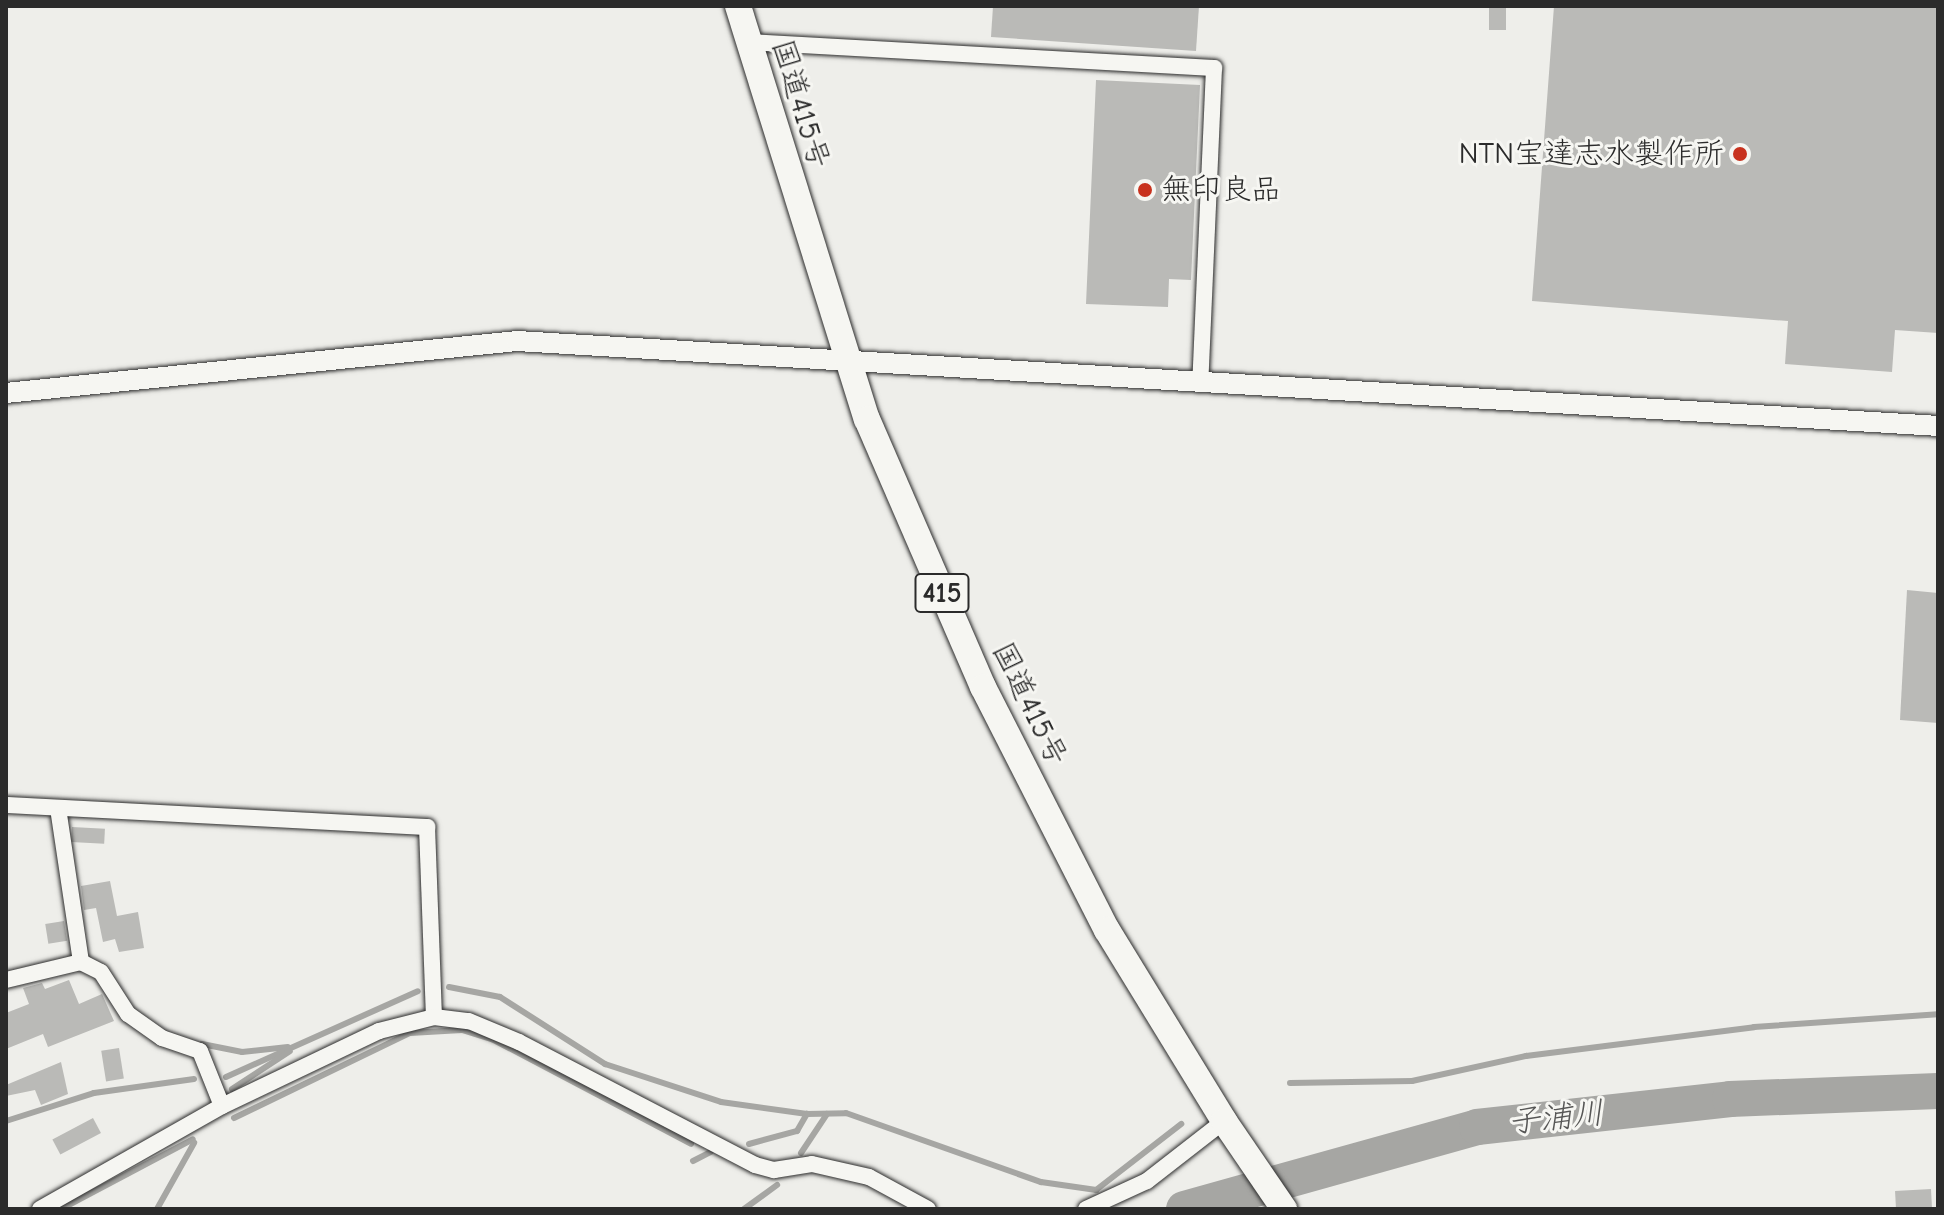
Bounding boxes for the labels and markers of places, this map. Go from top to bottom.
place label: NTN宝達志水製作所 [1459,136,1724,172]
marker: NTN宝達志水製作所 [1731,145,1749,163]
place label: 無印良品 [1161,172,1281,208]
marker: 無印良品 [1136,181,1154,199]

